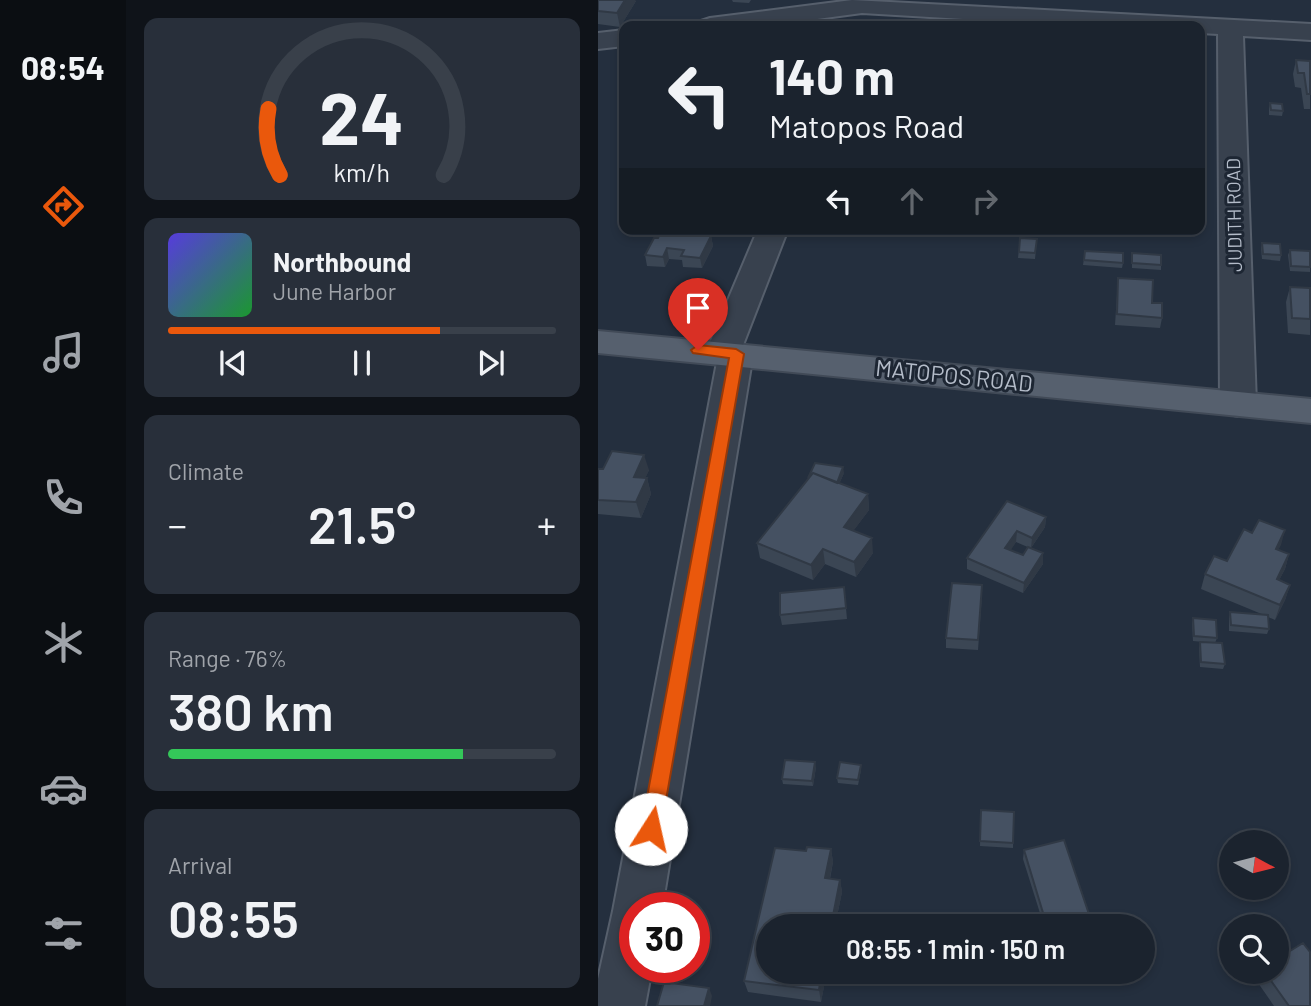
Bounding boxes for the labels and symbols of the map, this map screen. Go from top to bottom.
street label: JUDITH ROAD [1221,158,1246,272]
pin [668,278,728,350]
street label: MATOPOS ROAD [874,353,1034,397]
position arrow [614,792,688,866]
north arrow [1219,830,1289,900]
speed limit sign: 30 [619,892,710,983]

